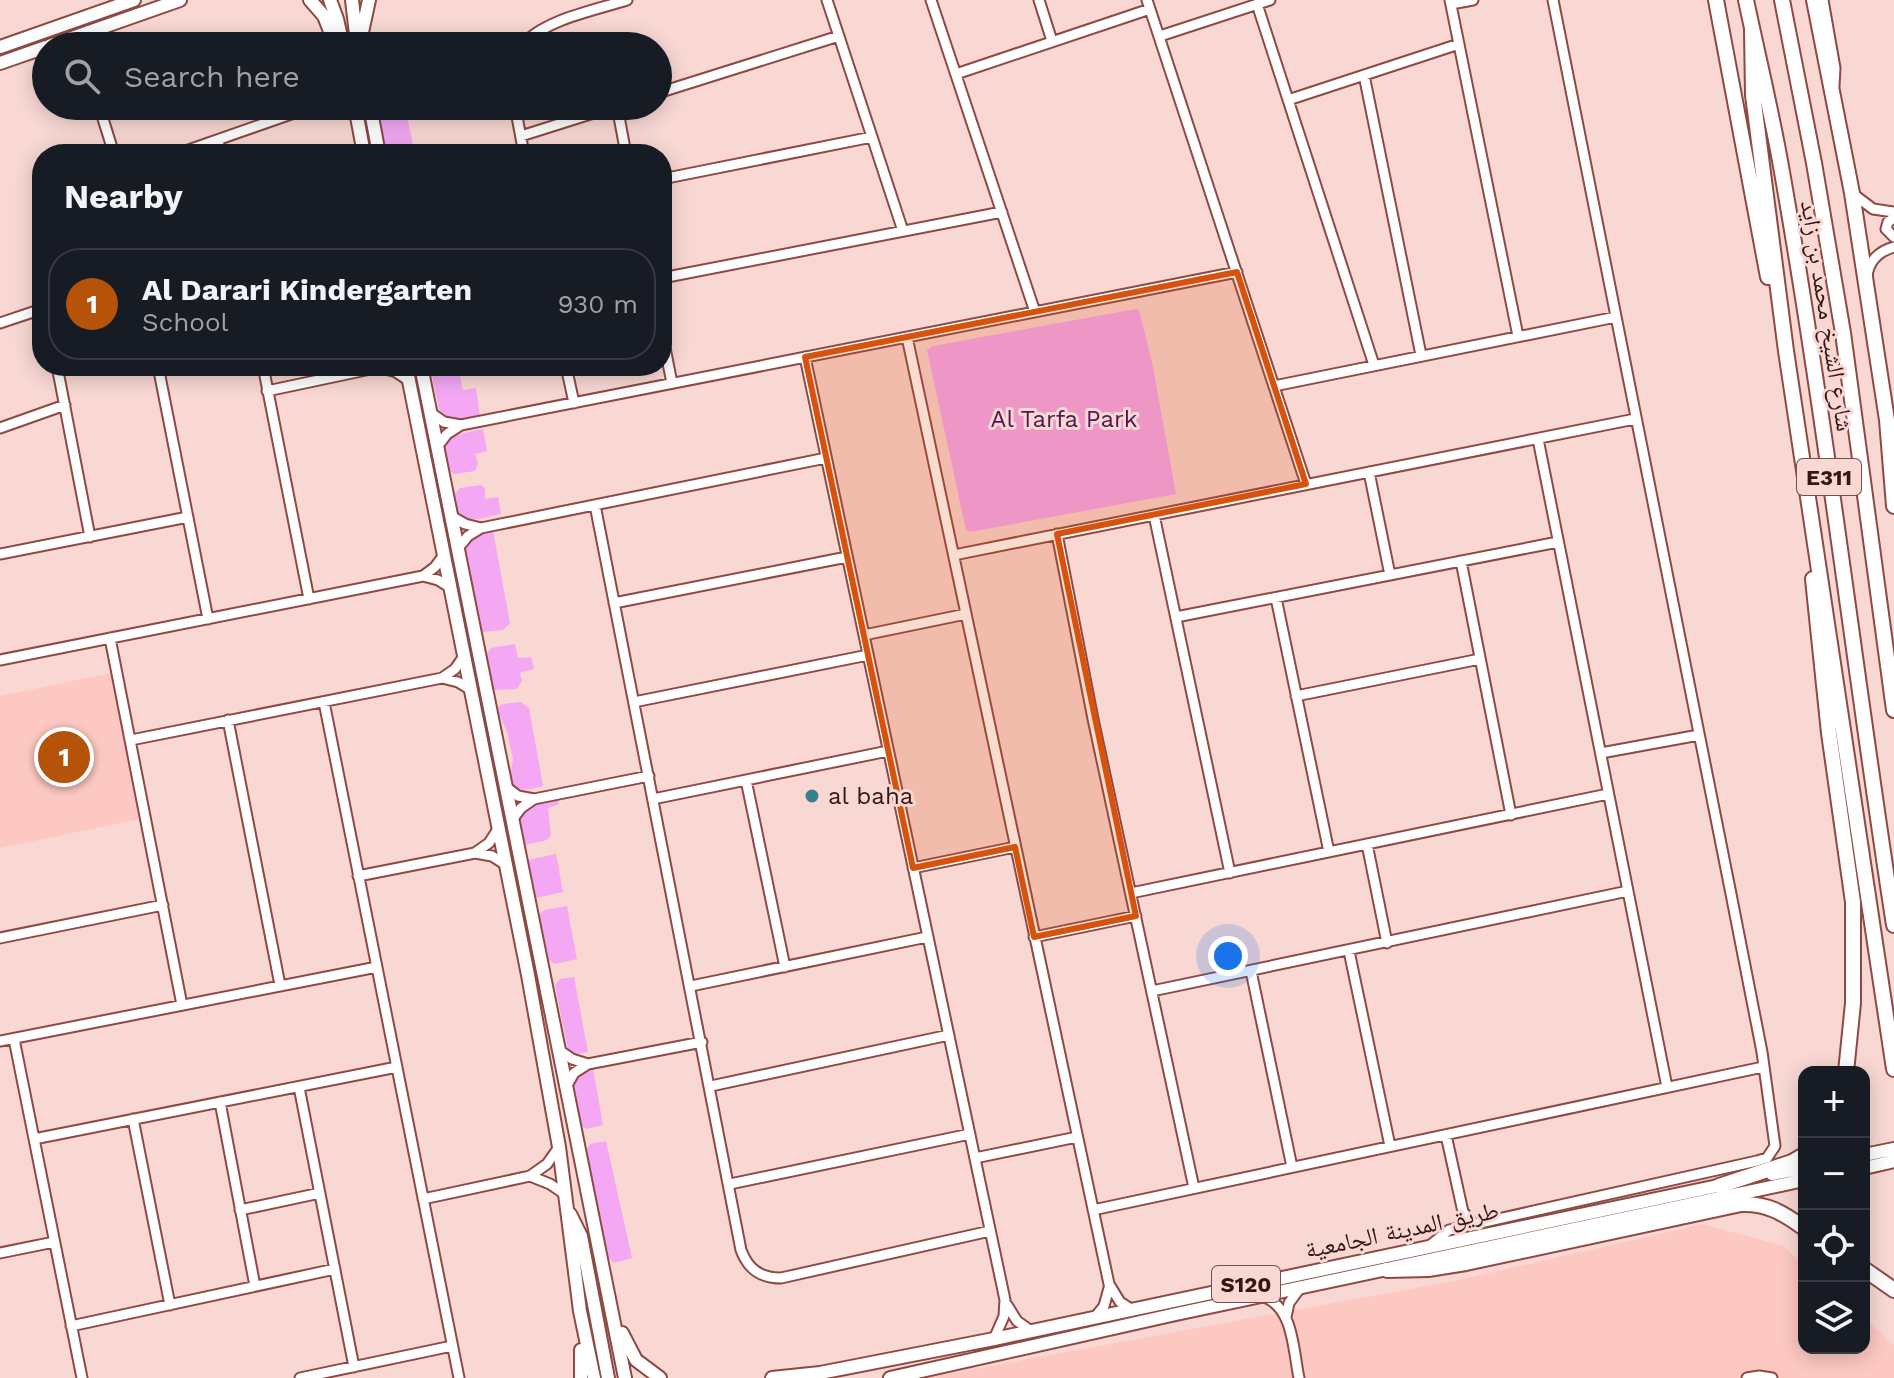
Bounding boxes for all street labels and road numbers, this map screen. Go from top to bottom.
street label: شارع الشيخ محمد بن زايد [1794,199,1859,433]
road number: E311 [1797,459,1861,495]
street label: طريق المدينة الجامعية [1303,1196,1501,1264]
road number: S120 [1212,1266,1280,1302]

